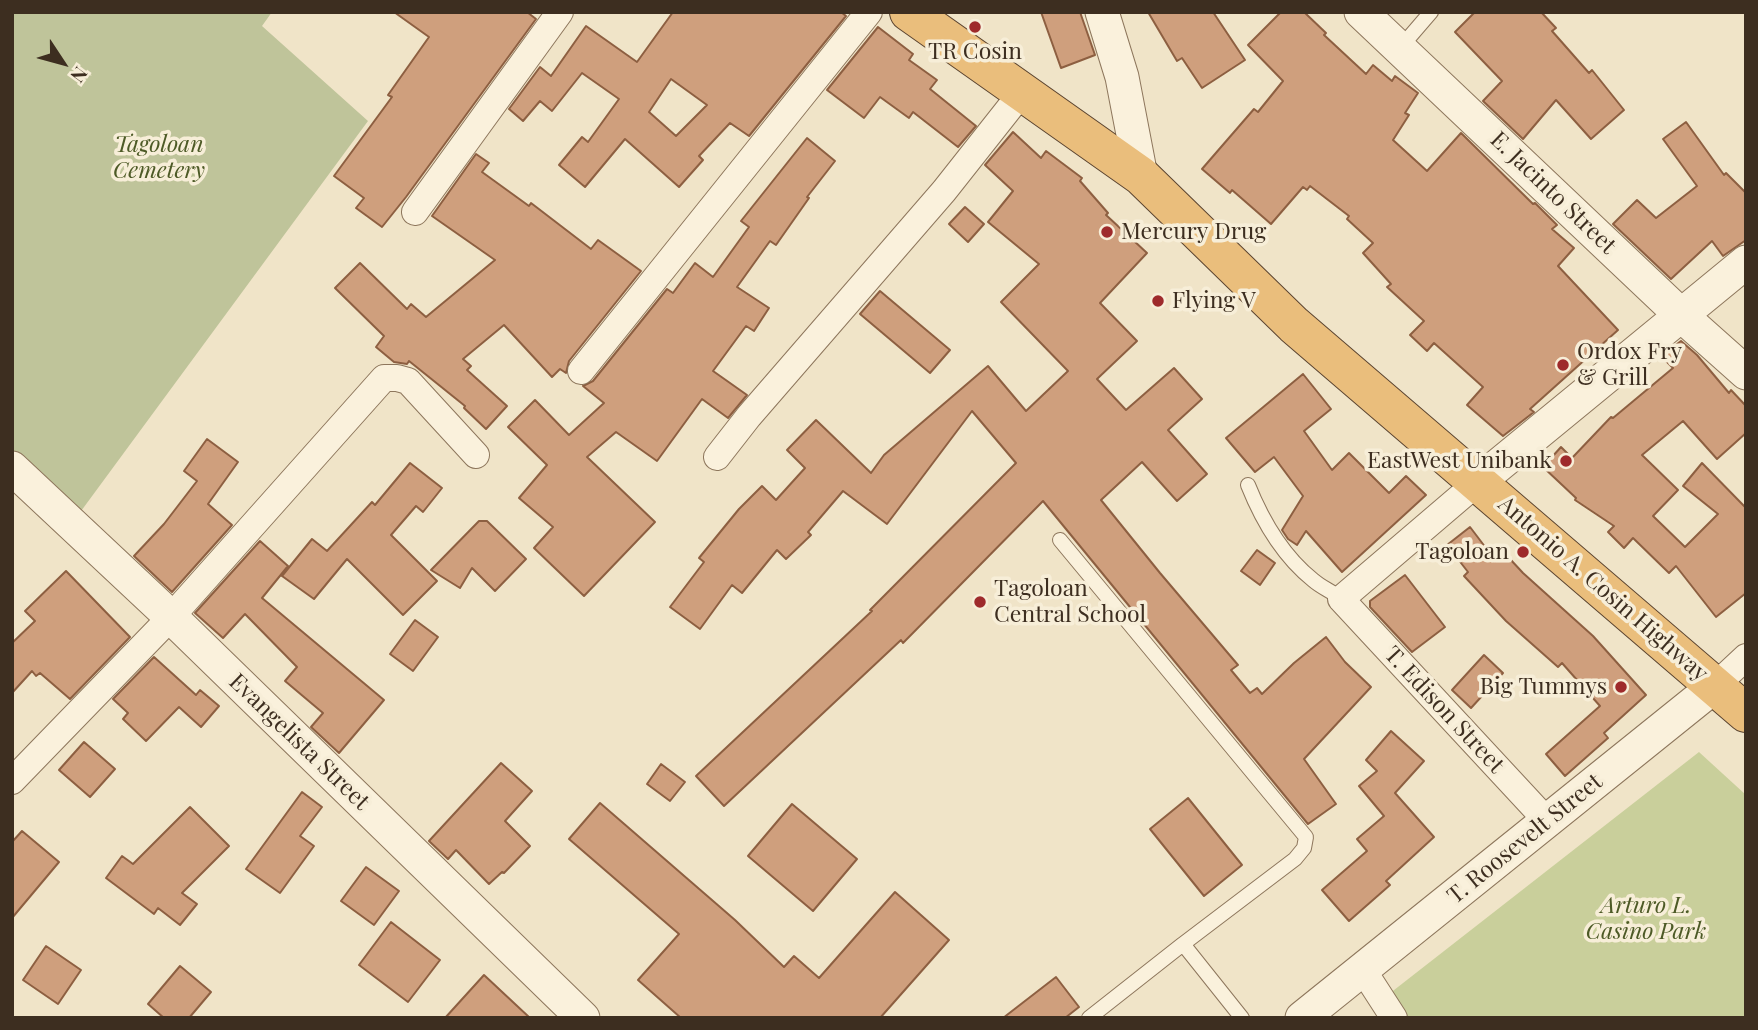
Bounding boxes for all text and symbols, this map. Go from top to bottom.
marker: TR Cosin [967,19,983,35]
north arrow [28,28,98,98]
place label: TR Cosin [928,38,1022,66]
text: N [65,62,95,89]
street label: E. Jacinto Street [1484,126,1622,260]
park label: Tagoloan Cemetery [113,131,205,185]
place label: Mercury Drug [1121,218,1266,246]
marker: Mercury Drug [1099,224,1115,240]
place label: Flying V [1172,287,1256,315]
marker: Flying V [1150,293,1166,309]
place label: Ordox Fry & Grill [1577,338,1682,392]
marker: Ordox Fry & Grill [1555,357,1571,373]
place label: EastWest Unibank [1367,447,1552,475]
marker: EastWest Unibank [1558,453,1574,469]
street label: Antonio A. Cosin Highway [1493,490,1713,688]
place label: Tagoloan [1415,538,1509,566]
marker: Tagoloan [1515,544,1531,560]
place label: Tagoloan Central School [994,575,1146,629]
marker: Tagoloan Central School [972,594,988,610]
street label: T. Edison Street [1378,641,1510,779]
street label: Evangelista Street [223,668,375,816]
place label: Big Tummys [1480,673,1607,701]
marker: Big Tummys [1613,679,1629,695]
street label: T. Roosevelt Street [1442,768,1608,910]
park label: Arturo L. Casino Park [1586,892,1706,946]

